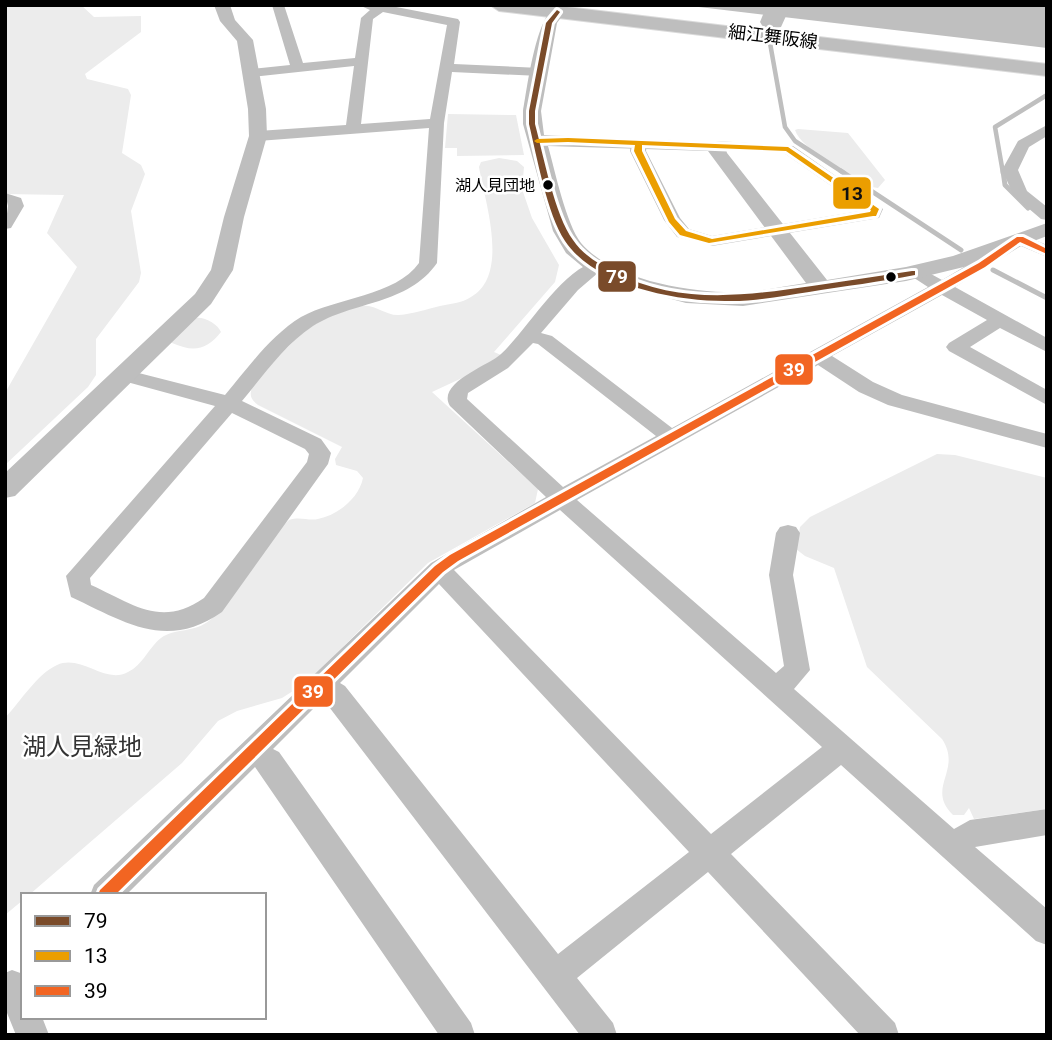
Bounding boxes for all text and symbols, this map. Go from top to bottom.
street label: 細江舞阪線 [727,21,819,52]
place label: 湖人見団地 [455,176,535,195]
line badge: 13 [832,176,872,210]
marker: 湖人見団地 [541,178,555,192]
text: 13 [841,182,863,205]
line badge: 79 [597,260,637,293]
text: 79 [606,265,628,288]
unlabelled marker [884,270,898,284]
line badge: 39 [774,353,814,386]
text: 39 [783,358,805,381]
line badge: 39 [293,675,334,708]
text: 39 [302,680,324,703]
park label: 湖人見緑地 [22,733,142,761]
legend [21,893,266,1019]
text: 79 [84,909,108,933]
text: 13 [84,944,108,968]
text: 39 [84,979,108,1003]

